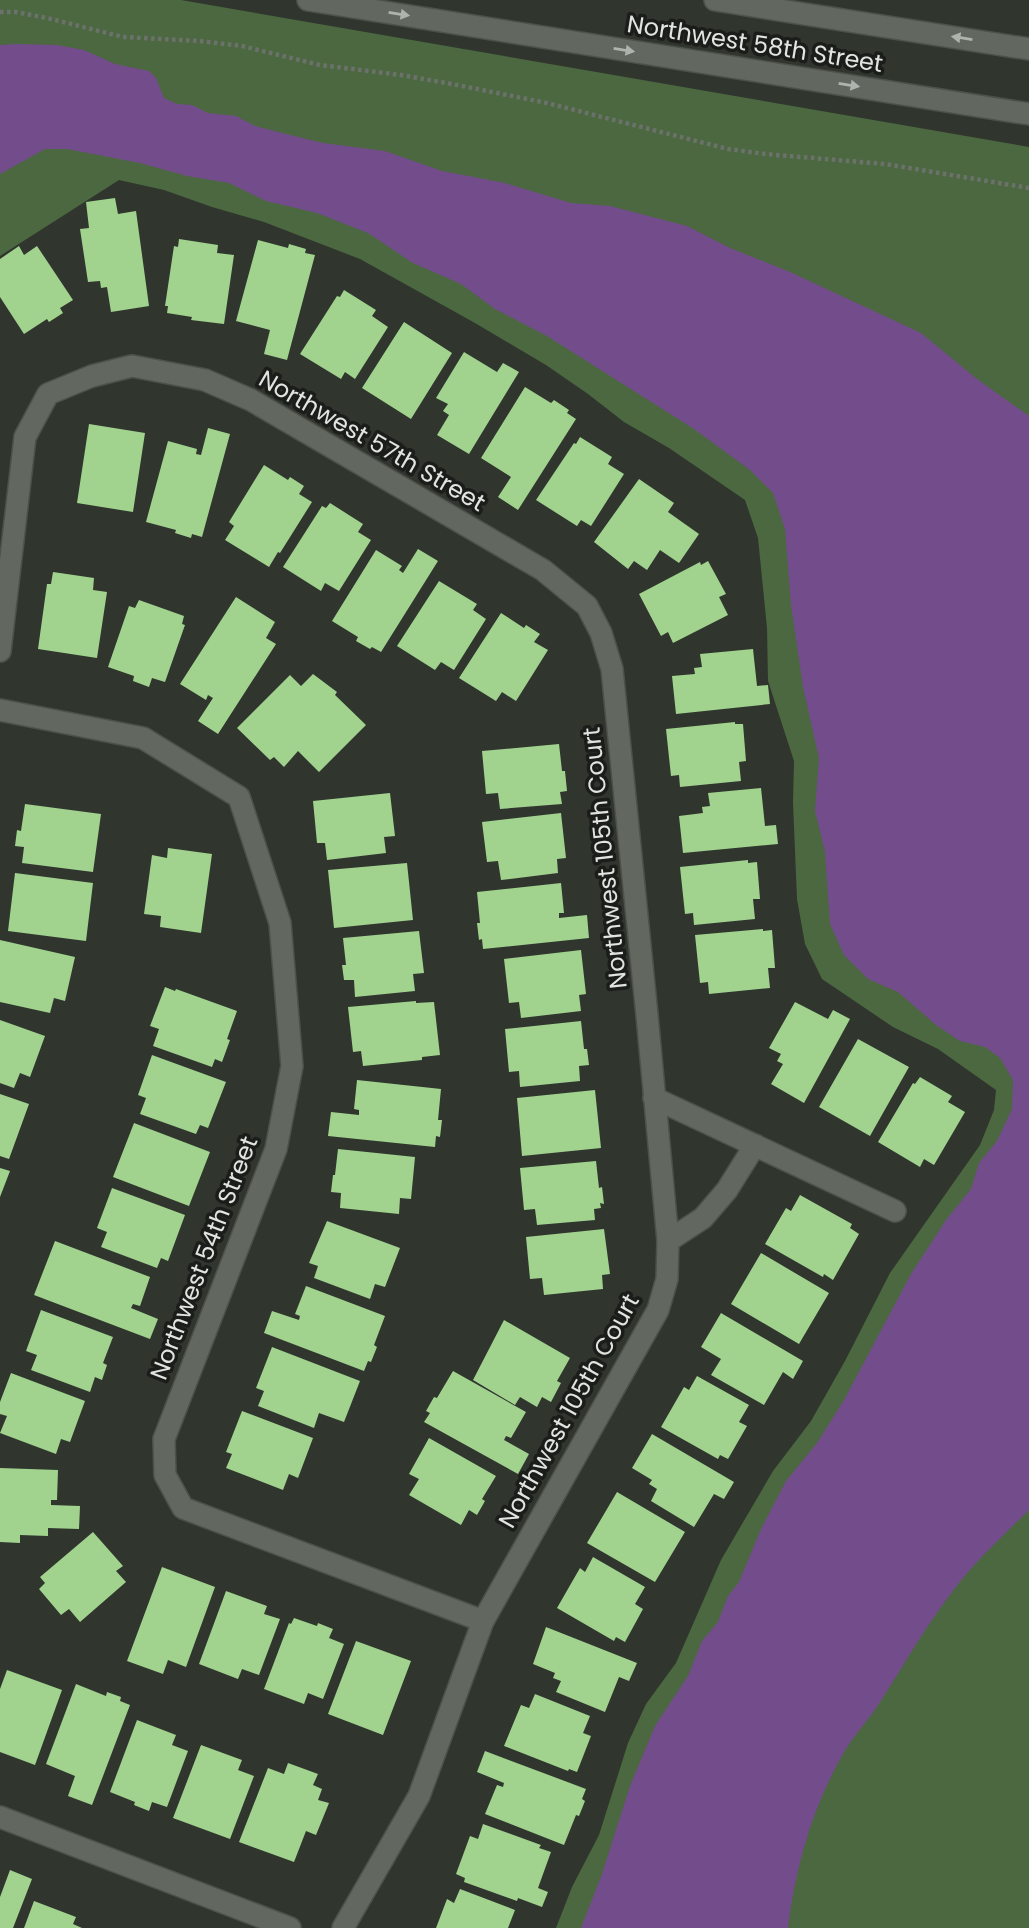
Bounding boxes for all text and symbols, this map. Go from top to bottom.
street label: Northwest 58th Street [625,7,885,80]
one-way arrow [388,9,410,20]
one-way arrow [950,33,972,44]
one-way arrow [613,45,635,56]
one-way arrow [838,80,860,91]
street label: Northwest 57th Street [253,362,492,519]
street label: Northwest 105th Court [574,726,635,990]
street label: Northwest 54th Street [142,1131,265,1384]
street label: Northwest 105th Court [490,1288,647,1534]

